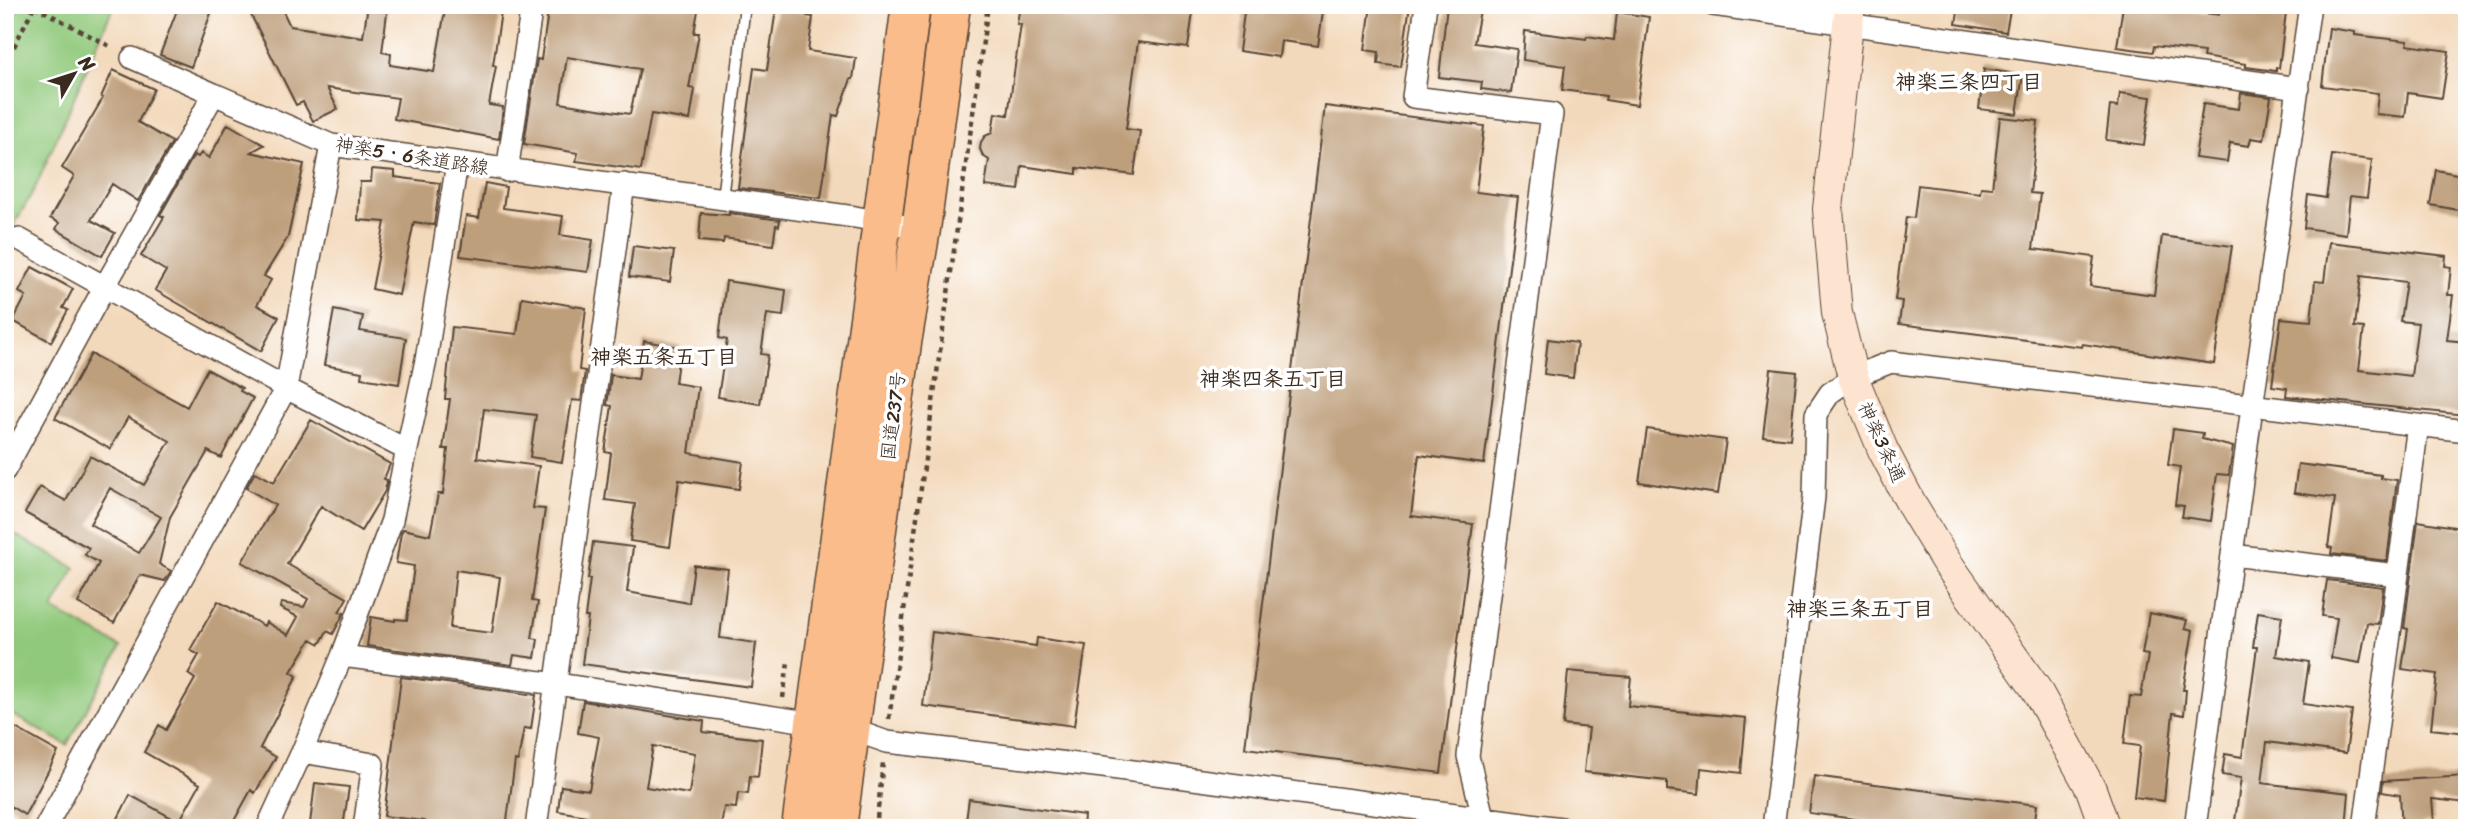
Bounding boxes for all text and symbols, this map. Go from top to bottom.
north arrow [38,38,108,108]
text: N [69,47,104,80]
district label: 神楽三条四丁目 [1896,63,2043,101]
street label: 神楽5・6条道路線 [333,128,491,184]
district label: 神楽五条五丁目 [591,338,738,376]
district label: 神楽四条五丁目 [1200,360,1347,398]
street label: 国道237号 [871,370,915,462]
street label: 神楽3条通 [1849,396,1915,488]
district label: 神楽三条五丁目 [1787,590,1934,628]

